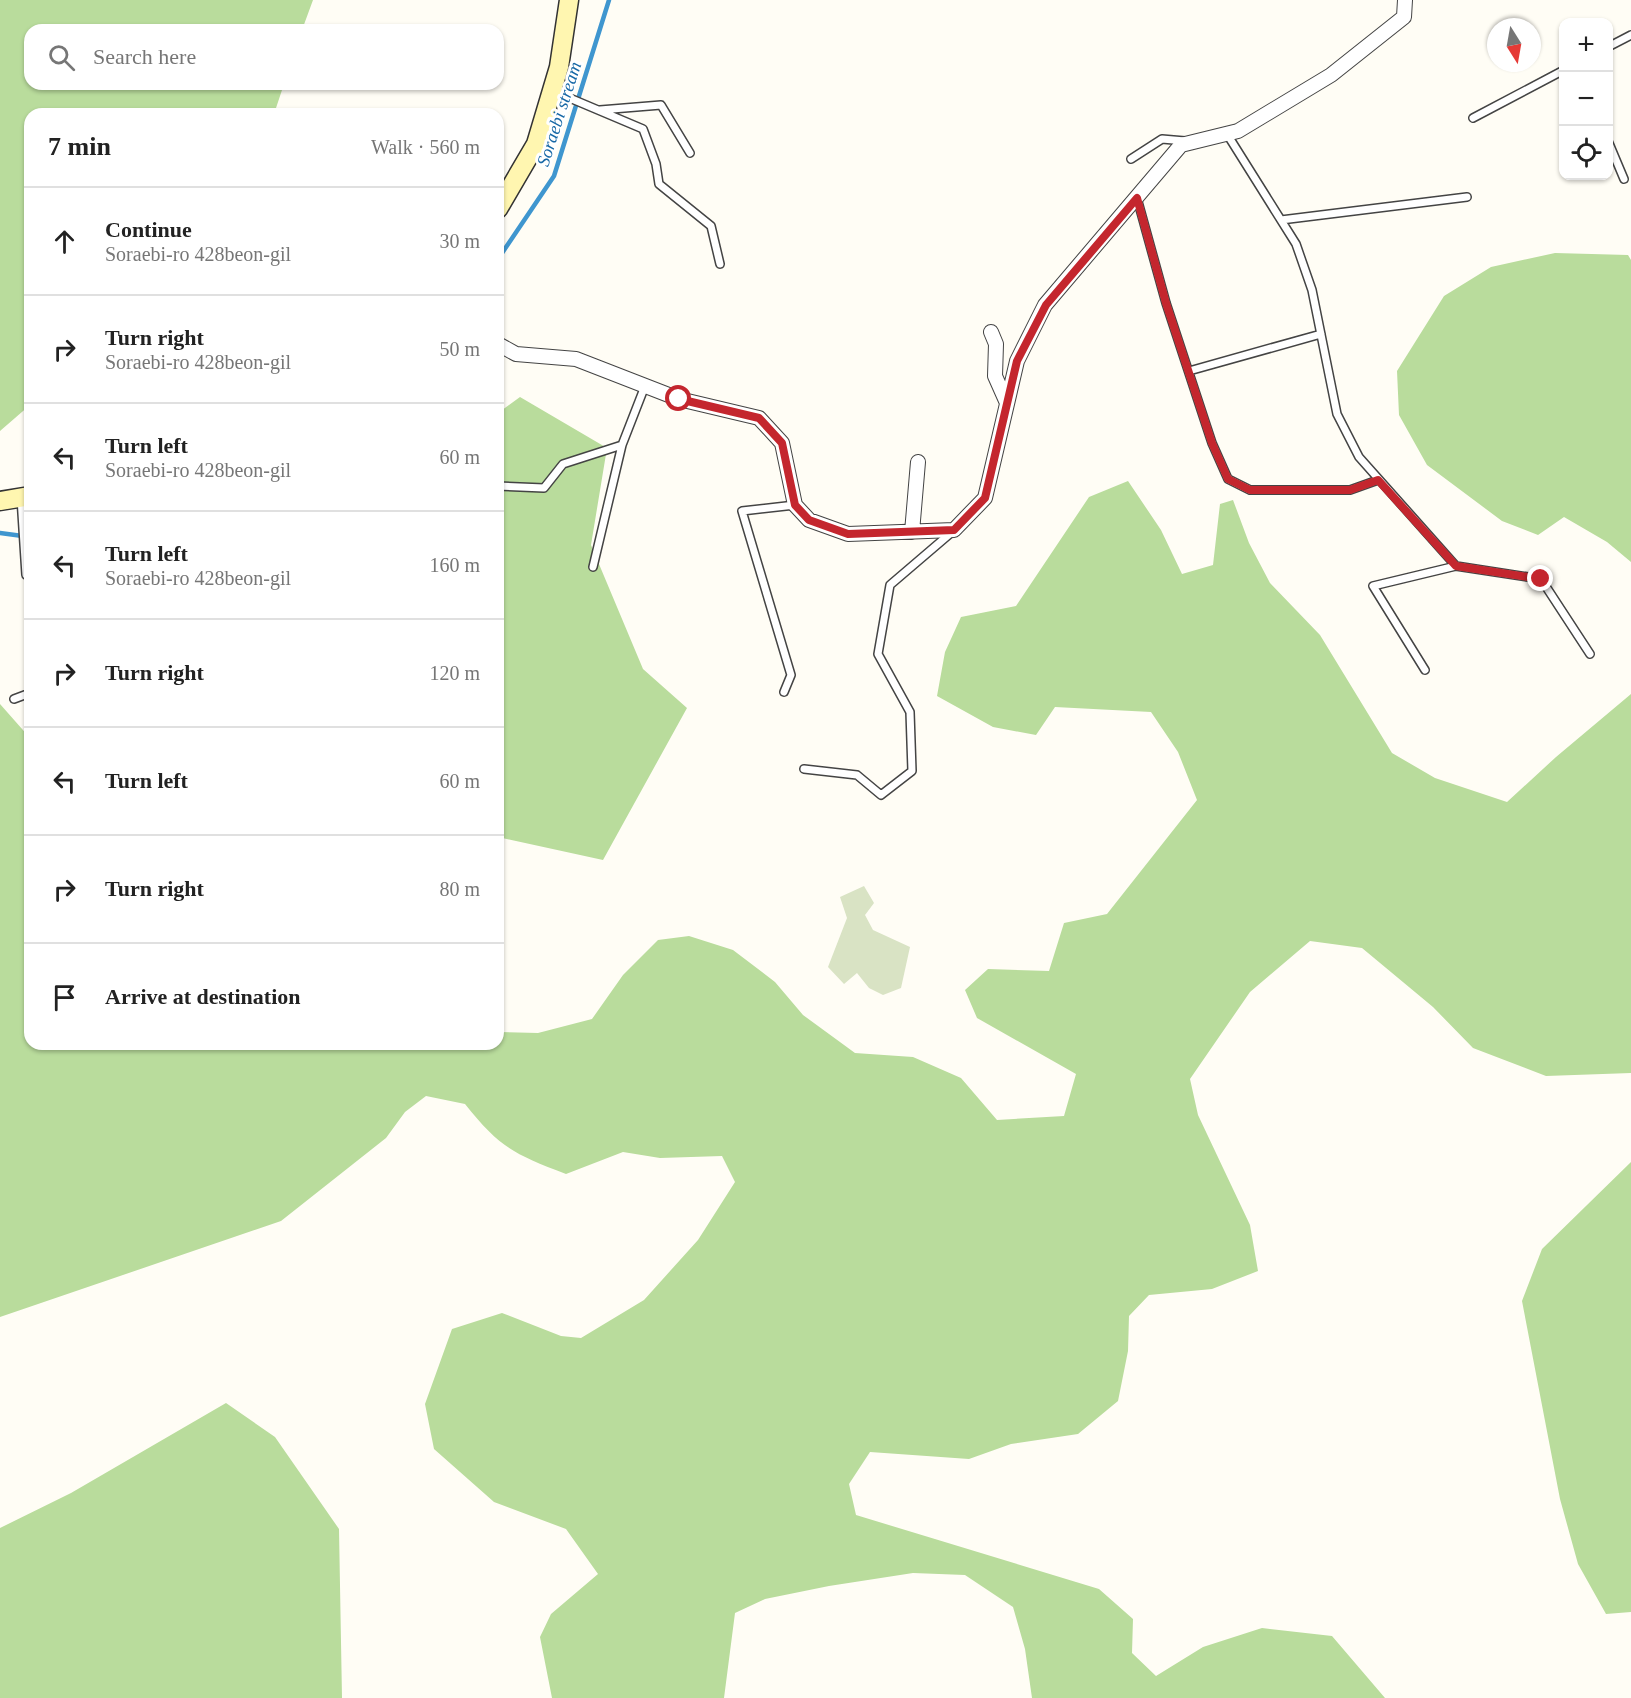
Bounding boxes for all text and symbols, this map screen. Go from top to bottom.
north arrow [1487,18,1541,72]
map controls [1559,18,1613,180]
button: + [1559,18,1613,72]
search box [24,24,504,90]
icon: search [45,41,78,74]
text: Search here [93,44,196,69]
water label: Soraebi stream [533,59,585,169]
button: − [1559,72,1613,126]
button: locate [1559,126,1613,180]
text: 7 min [48,132,111,161]
text: Walk · 560 m [371,136,480,158]
text: Continue [105,217,192,242]
icon: ahead [48,225,81,258]
text: 30 m [439,230,480,252]
text: Soraebi-ro 428beon-gil [105,243,291,265]
text: Turn right [105,325,204,350]
icon: right [48,333,81,366]
text: 50 m [439,338,480,360]
text: Soraebi-ro 428beon-gil [105,351,291,373]
route start [665,385,691,411]
text: Turn left [105,433,188,458]
icon: left [48,441,81,474]
text: 60 m [439,446,480,468]
text: Soraebi-ro 428beon-gil [105,459,291,481]
text: Turn left [105,541,188,566]
icon: left [48,549,81,582]
text: 160 m [429,554,480,576]
route end [1527,565,1553,591]
text: Soraebi-ro 428beon-gil [105,567,291,589]
icon: right [48,657,81,690]
text: Turn right [105,660,204,685]
text: 120 m [429,662,480,684]
icon: left [48,765,81,798]
text: Turn left [105,768,188,793]
text: 60 m [439,770,480,792]
icon: right [48,873,81,906]
text: Turn right [105,876,204,901]
text: 80 m [439,878,480,900]
icon: arrive [48,981,81,1014]
text: Arrive at destination [105,984,301,1009]

